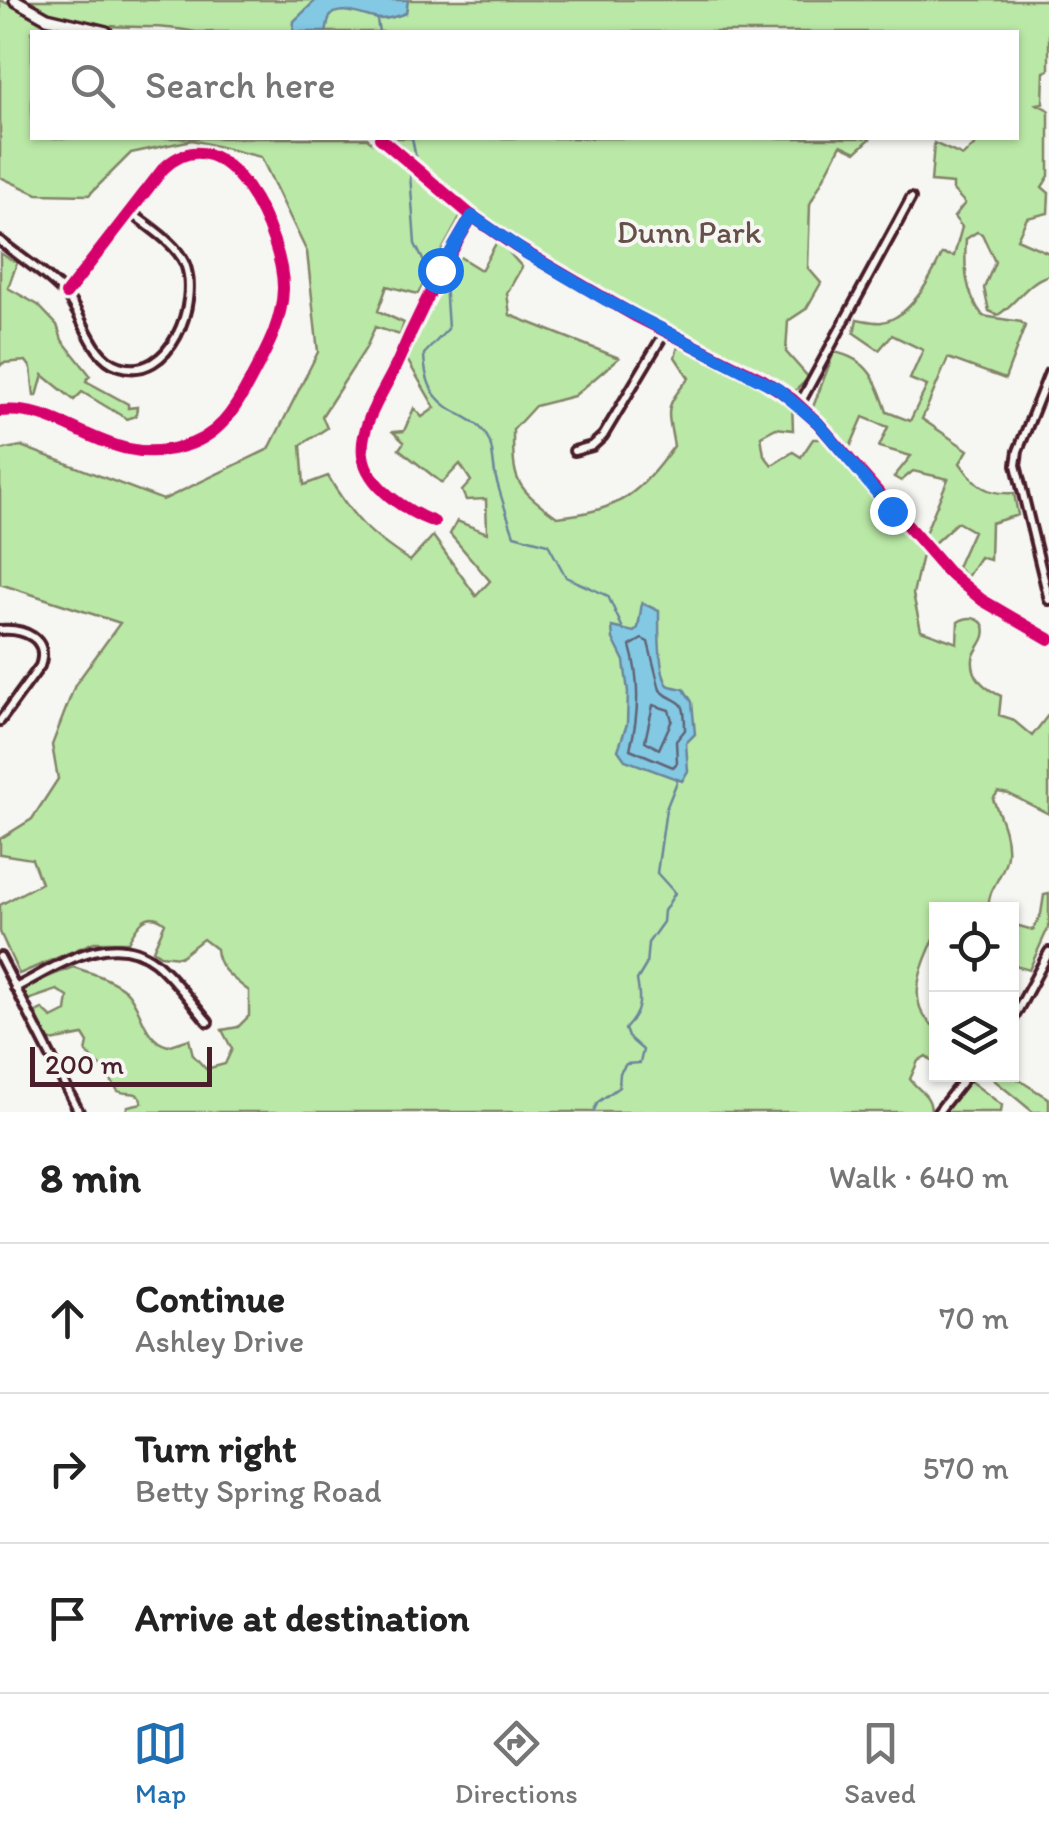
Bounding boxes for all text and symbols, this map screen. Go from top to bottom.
search box [30,30,1019,140]
icon: search [65,58,120,113]
text: Search here [145,62,336,108]
park label: Dunn Park [617,213,762,251]
route start [418,248,464,294]
route end [870,489,916,535]
map controls [929,902,1019,1082]
button: locate [929,902,1019,992]
button: layers [929,992,1019,1082]
scale bar [30,1042,212,1086]
text: 200 m [45,1047,124,1081]
text: 8 min [40,1152,141,1203]
text: Walk · 640 m [829,1158,1009,1196]
text: Continue [135,1276,285,1322]
icon: ahead [40,1291,95,1346]
text: 70 m [939,1299,1009,1337]
text: Ashley Drive [135,1322,304,1360]
text: Turn right [135,1426,297,1472]
icon: right [40,1441,95,1496]
text: 570 m [923,1449,1009,1487]
text: Betty Spring Road [135,1472,382,1510]
icon: arrive [40,1591,95,1646]
text: Arrive at destination [135,1595,470,1641]
tab: Map [133,1716,188,1810]
tab: Directions [455,1716,578,1810]
tab: Saved [844,1716,916,1810]

